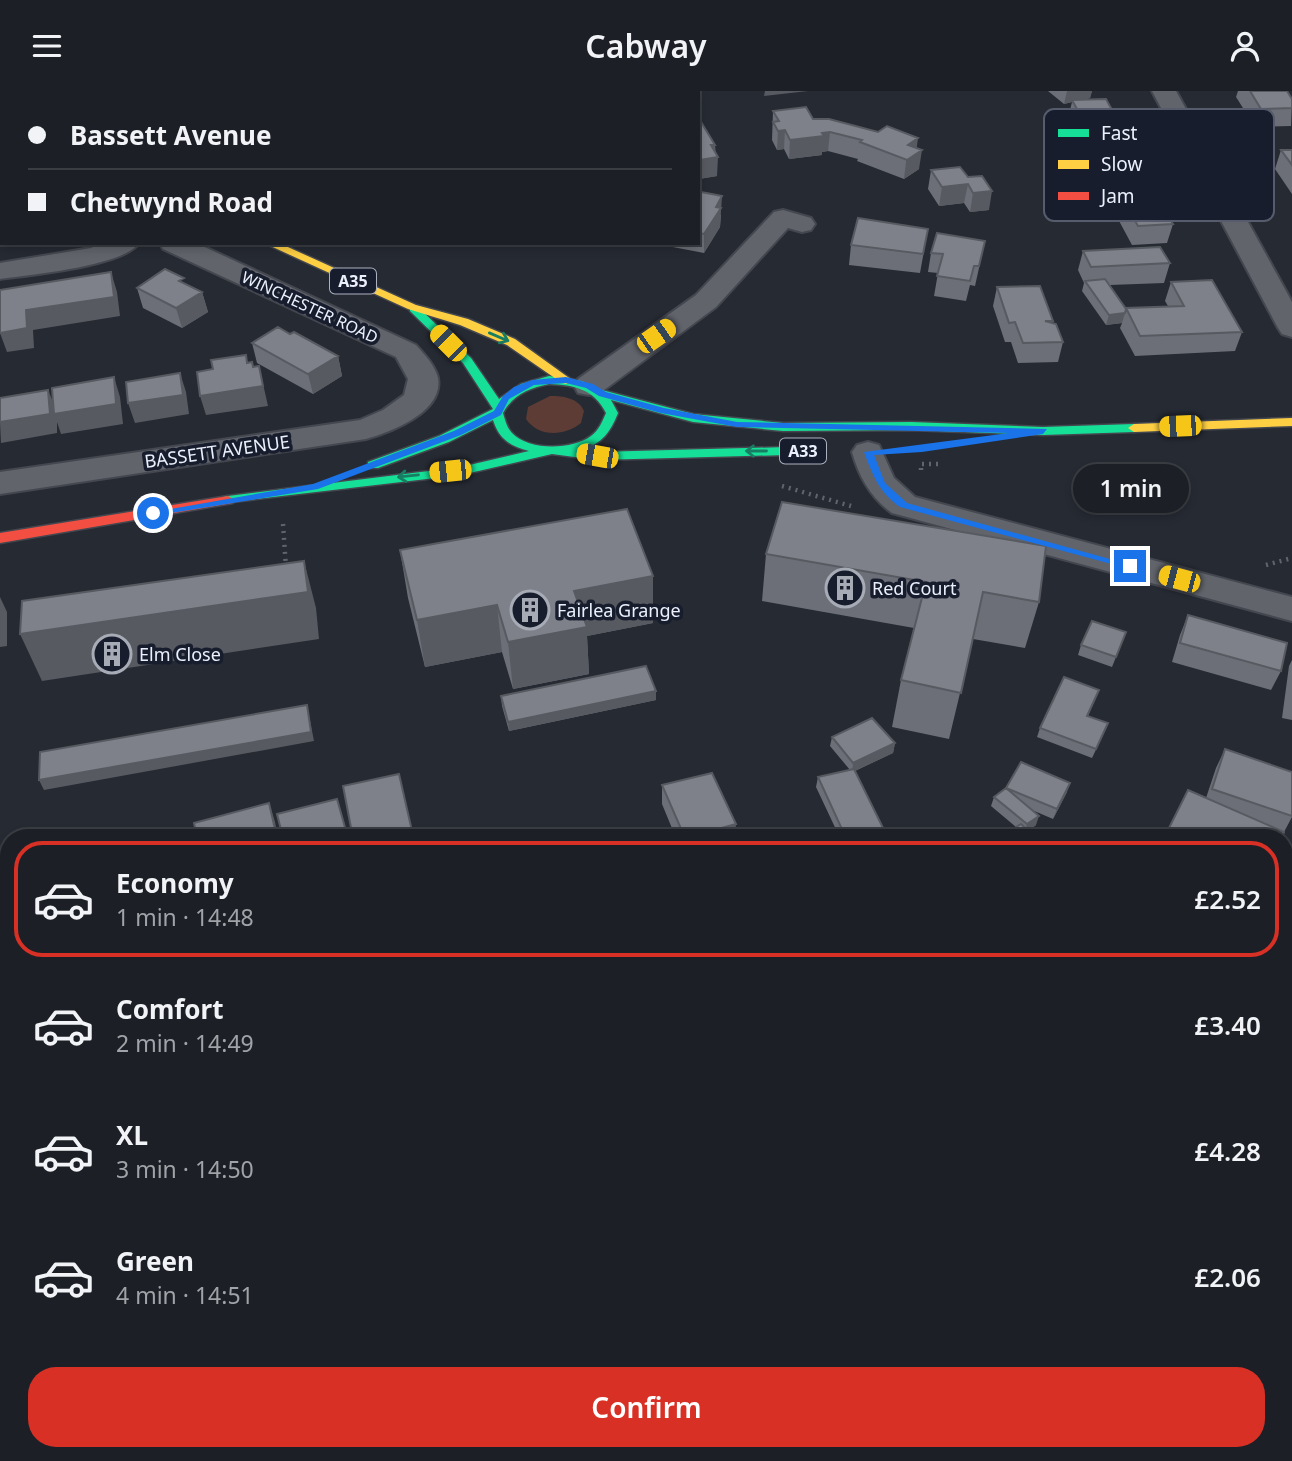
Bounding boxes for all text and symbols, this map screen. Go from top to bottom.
text: Cabway [585,24,707,67]
icon: menu [28,27,66,65]
icon: person [1226,27,1264,65]
legend [1044,109,1274,221]
text: Bassett Avenue [70,117,272,153]
text: Fast [1101,120,1138,146]
text: Slow [1101,151,1142,177]
text: Jam [1099,183,1135,209]
text: Chetwynd Road [70,184,273,220]
street label: WINCHESTER ROAD [238,266,382,348]
road number: A35 [330,269,376,293]
car [633,315,680,357]
car [426,321,471,365]
one-way arrow [488,331,510,344]
car [1159,415,1202,437]
street label: BASSETT AVENUE [143,429,291,473]
road number: A33 [780,439,826,463]
car [575,442,620,470]
one-way arrow [745,444,768,458]
car [429,458,472,484]
callout: 1 min [1072,465,1188,513]
one-way arrow [397,470,420,483]
text: 1 min [1100,472,1162,504]
route start [137,497,169,529]
route end [1114,550,1146,582]
car [1156,563,1203,595]
building icon: Red Court [824,567,866,609]
place label: Red Court [872,576,957,600]
building icon: Fairlea Grange [509,589,551,631]
place label: Fairlea Grange [557,598,681,622]
building icon: Elm Close [91,633,133,675]
place label: Elm Close [139,642,221,666]
text: Economy [116,865,234,901]
icon: car [32,868,95,931]
text: £2.52 [1194,881,1261,917]
text: 1 min · 14:48 [116,901,254,933]
text: Comfort [116,991,224,1027]
icon: car [32,994,95,1057]
text: £3.40 [1194,1007,1261,1043]
text: 2 min · 14:49 [116,1027,254,1059]
text: XL [116,1117,148,1153]
icon: car [32,1120,95,1183]
text: £4.28 [1194,1133,1261,1169]
text: 3 min · 14:50 [116,1153,254,1185]
text: Green [116,1243,194,1279]
icon: car [32,1246,95,1309]
text: £2.06 [1194,1259,1261,1295]
text: 4 min · 14:51 [116,1279,254,1311]
button: Confirm [28,1367,1265,1447]

